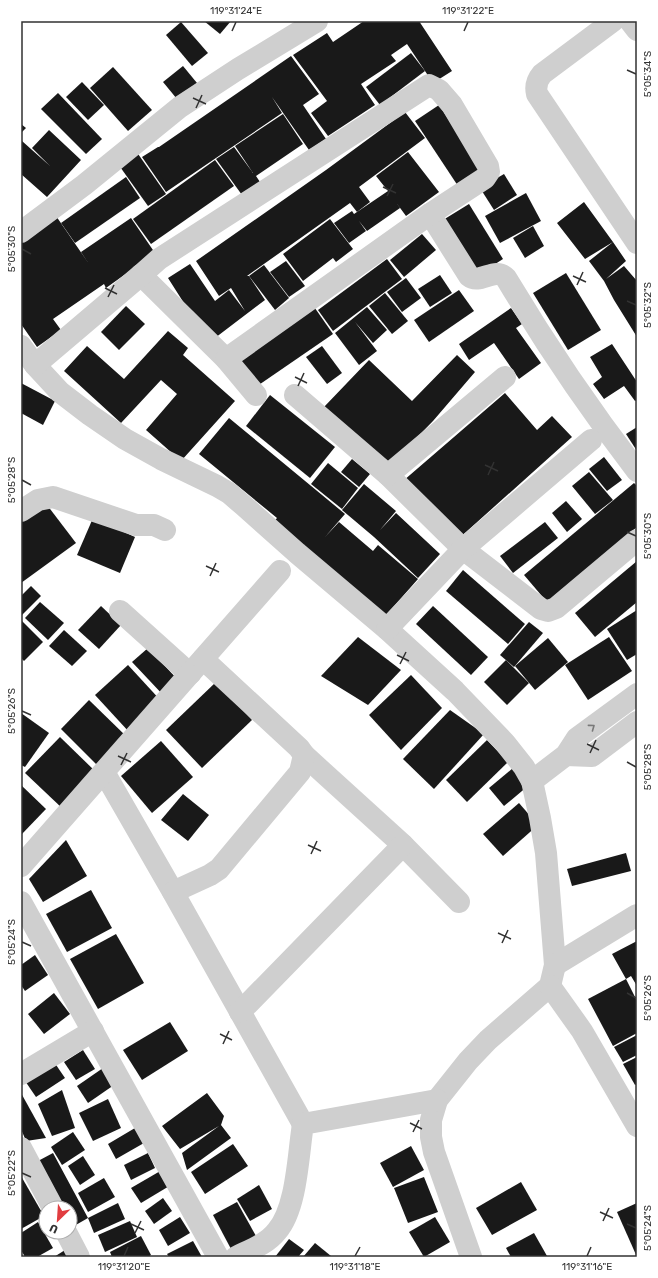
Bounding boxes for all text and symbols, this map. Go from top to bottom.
text: 119°31'24"E [210,5,262,17]
text: 119°31'22"E [442,5,494,17]
text: 5°05'34"S [642,51,654,97]
text: 5°05'30"S [6,226,18,272]
text: 5°05'32"S [642,282,654,328]
text: 5°05'28"S [6,457,18,503]
text: 5°05'30"S [642,513,654,559]
text: 5°05'26"S [6,688,18,734]
one-way arrow [587,725,594,732]
text: 5°05'28"S [642,744,654,790]
text: 5°05'24"S [6,919,18,965]
text: 5°05'26"S [642,975,654,1021]
text: 5°05'22"S [6,1150,18,1196]
north arrow [38,1200,78,1240]
text: 5°05'24"S [642,1205,654,1251]
text: U [48,1221,60,1236]
text: 119°31'20"E [98,1261,150,1273]
text: 119°31'18"E [329,1261,381,1273]
text: 119°31'16"E [562,1261,612,1273]

